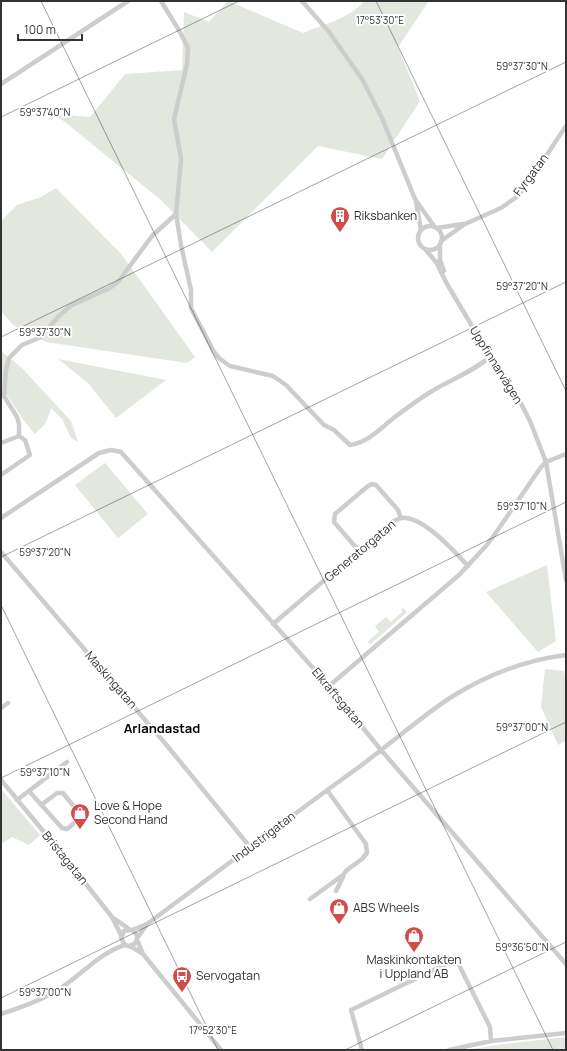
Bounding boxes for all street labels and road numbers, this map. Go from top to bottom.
street label: Fyrgatan [509,150,552,199]
street label: Uppfinnarvägen [466,323,527,407]
street label: Generatorgatan [320,516,399,586]
street label: Maskingatan [82,647,141,712]
street label: Elkraftsgatan [308,664,369,732]
street label: Industrigatan [229,807,299,866]
street label: Bristagatan [38,827,92,888]

